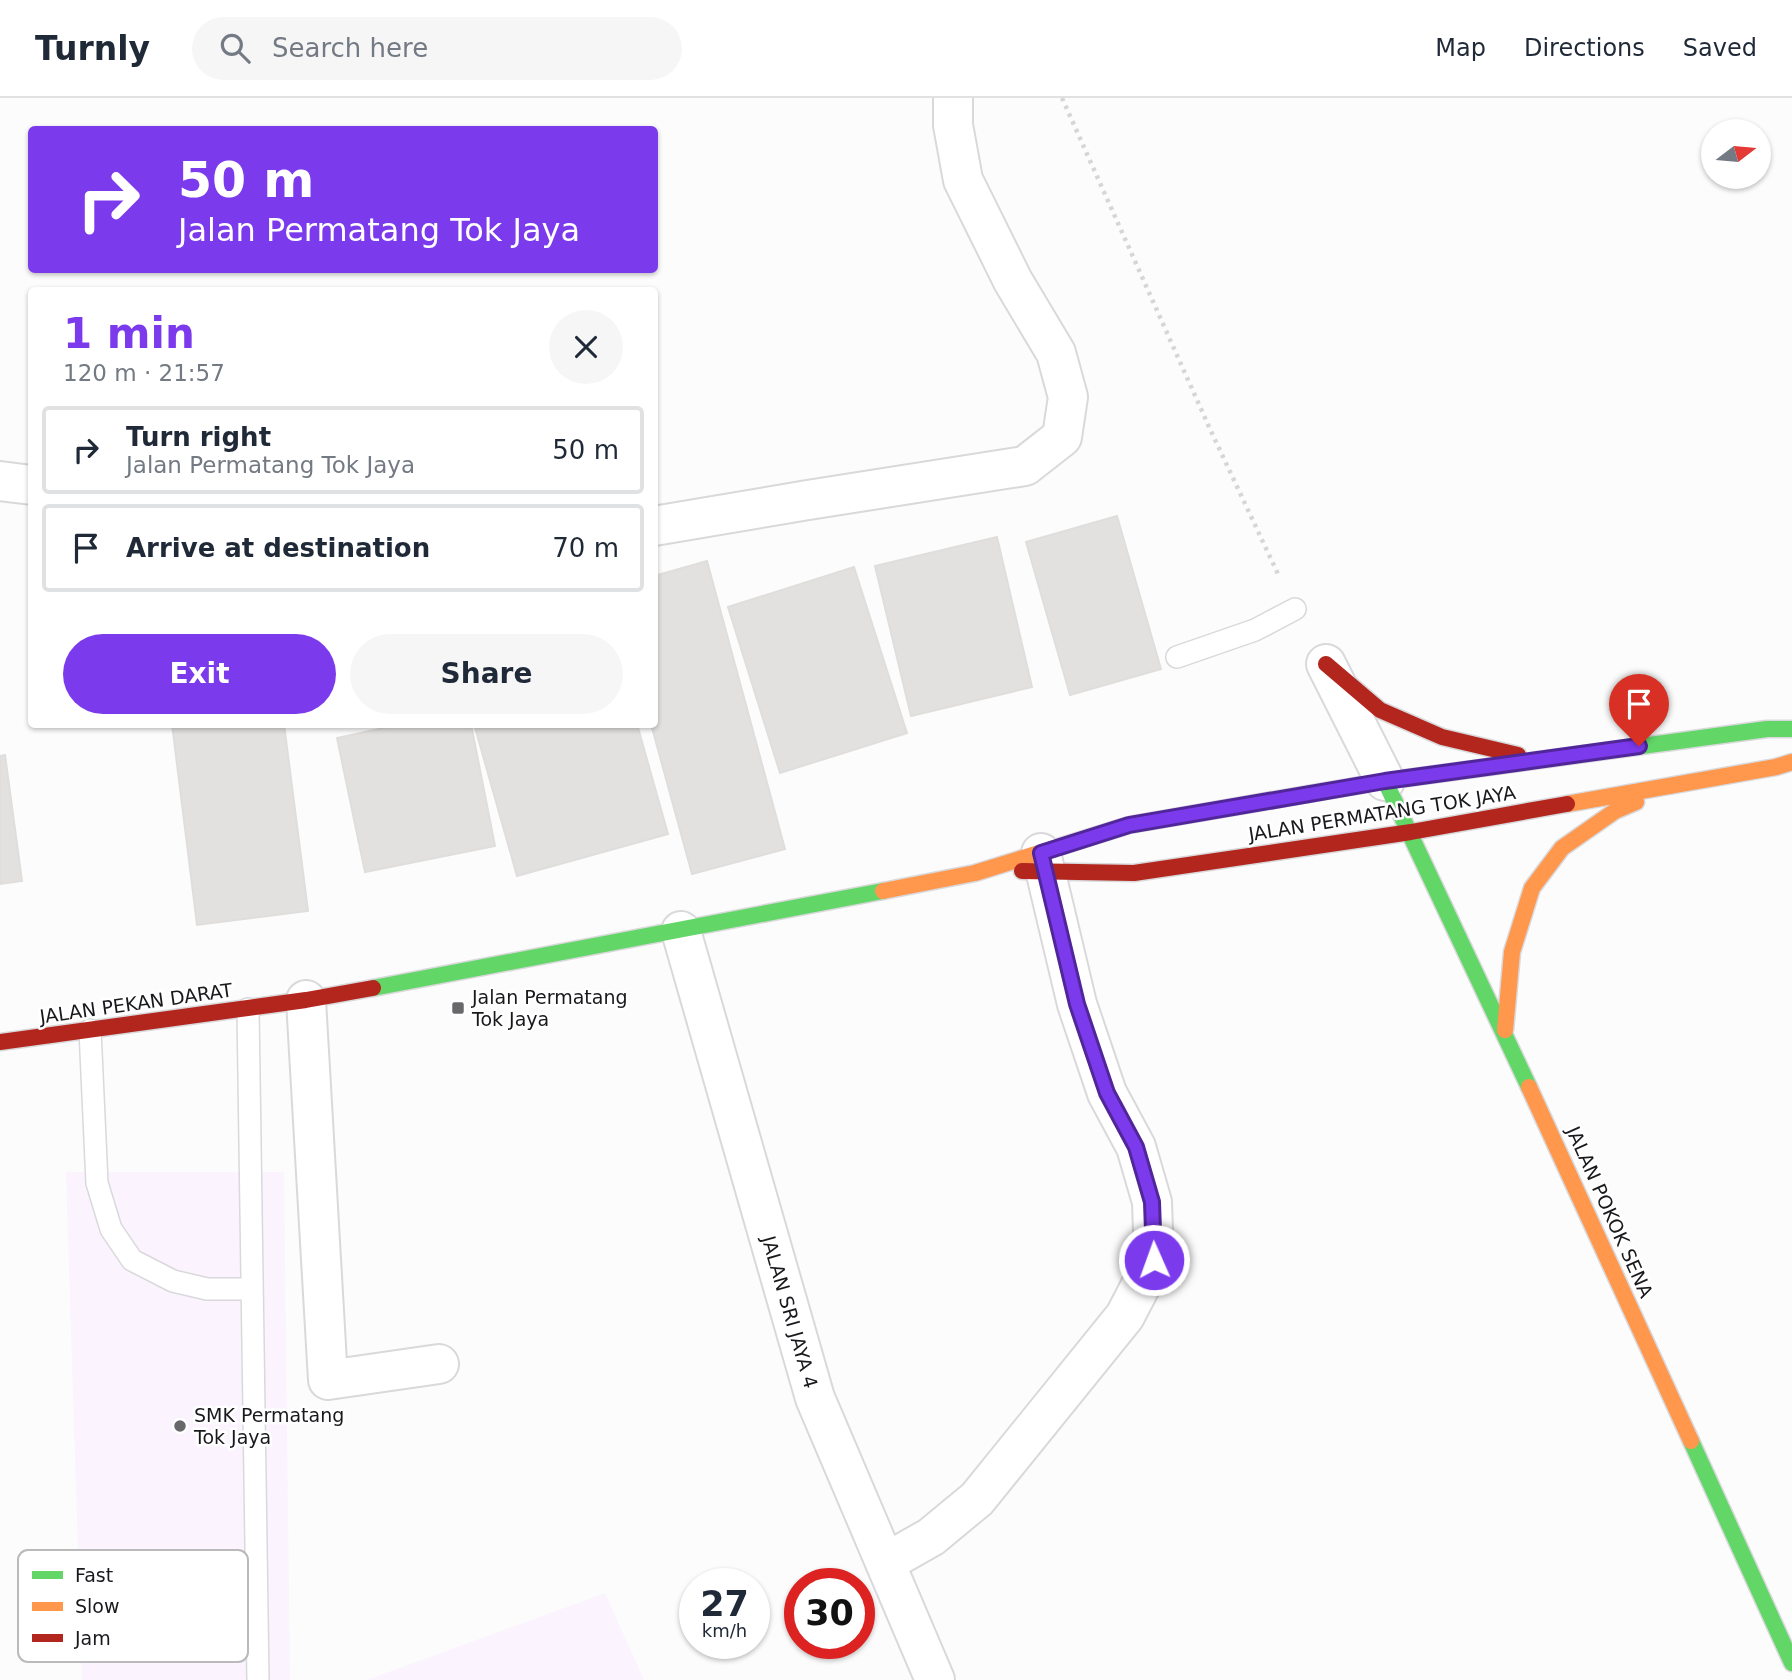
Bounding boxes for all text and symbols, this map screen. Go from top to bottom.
search box [192,17,682,80]
text: Turnly [35,29,150,68]
icon: search [216,29,254,67]
text: Search here [272,33,428,63]
text: Map [1435,34,1486,62]
text: Directions [1524,34,1645,62]
text: Saved [1683,34,1757,62]
north arrow [1701,119,1771,189]
map controls [1701,119,1771,189]
text: 50 m [178,152,314,209]
icon: right [63,154,154,245]
text: Jalan Permatang Tok Jaya [178,211,580,249]
text: 1 min [63,309,195,358]
button: close [549,310,623,384]
text: 120 m · 21:57 [63,360,225,386]
text: Turn right [126,422,271,452]
icon: right [67,431,105,469]
text: 50 m [552,435,619,465]
text: Jalan Permatang Tok Jaya [126,452,415,478]
icon: arrive [67,529,105,567]
text: Arrive at destination [126,533,430,563]
text: 70 m [552,533,619,563]
button: Exit [63,634,336,714]
button: Share [350,634,623,714]
pin [1609,674,1669,746]
icon: arrive [1620,685,1658,723]
street label: JALAN PERMATANG TOK JAYA [1246,781,1517,845]
street label: JALAN PEKAN DARAT [37,979,234,1028]
place label: Jalan Permatang Tok Jaya [471,986,628,1030]
marker: Jalan Permatang Tok Jaya [450,1000,466,1016]
street label: JALAN POKOK SENA [1562,1122,1658,1301]
position arrow [1117,1223,1191,1297]
street label: JALAN SRI JAYA 4 [757,1232,822,1391]
place label: SMK Permatang Tok Jaya [193,1404,344,1448]
marker: SMK Permatang Tok Jaya [172,1418,188,1434]
legend [18,1550,248,1662]
text: Fast [75,1564,113,1586]
speed limit sign: 30 [784,1568,875,1659]
text: 27 [700,1584,749,1624]
text: Slow [75,1595,120,1617]
text: km/h [702,1620,747,1641]
text: Jam [74,1627,111,1649]

